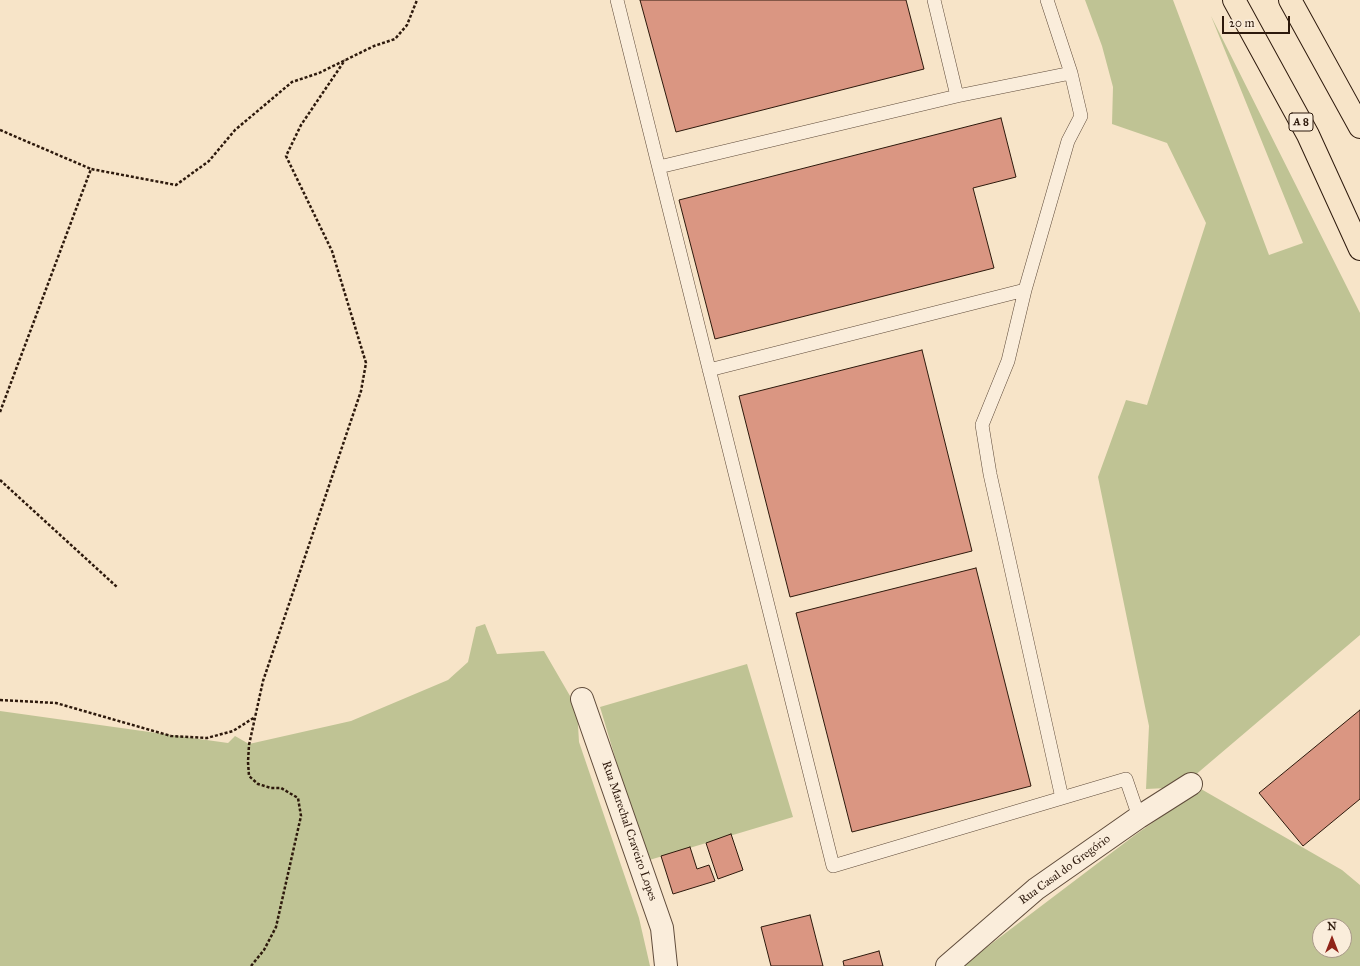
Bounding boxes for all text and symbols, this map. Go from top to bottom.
scale bar [1224,8,1292,34]
text: 20 m [1229,16,1255,30]
road number: A 8 [1289,113,1313,131]
street label: Rua Marechal Craveiro Lopes [598,759,660,903]
street label: Rua Casal do Gregório [1017,832,1113,908]
north arrow [1312,918,1352,958]
text: N [1327,920,1337,933]

